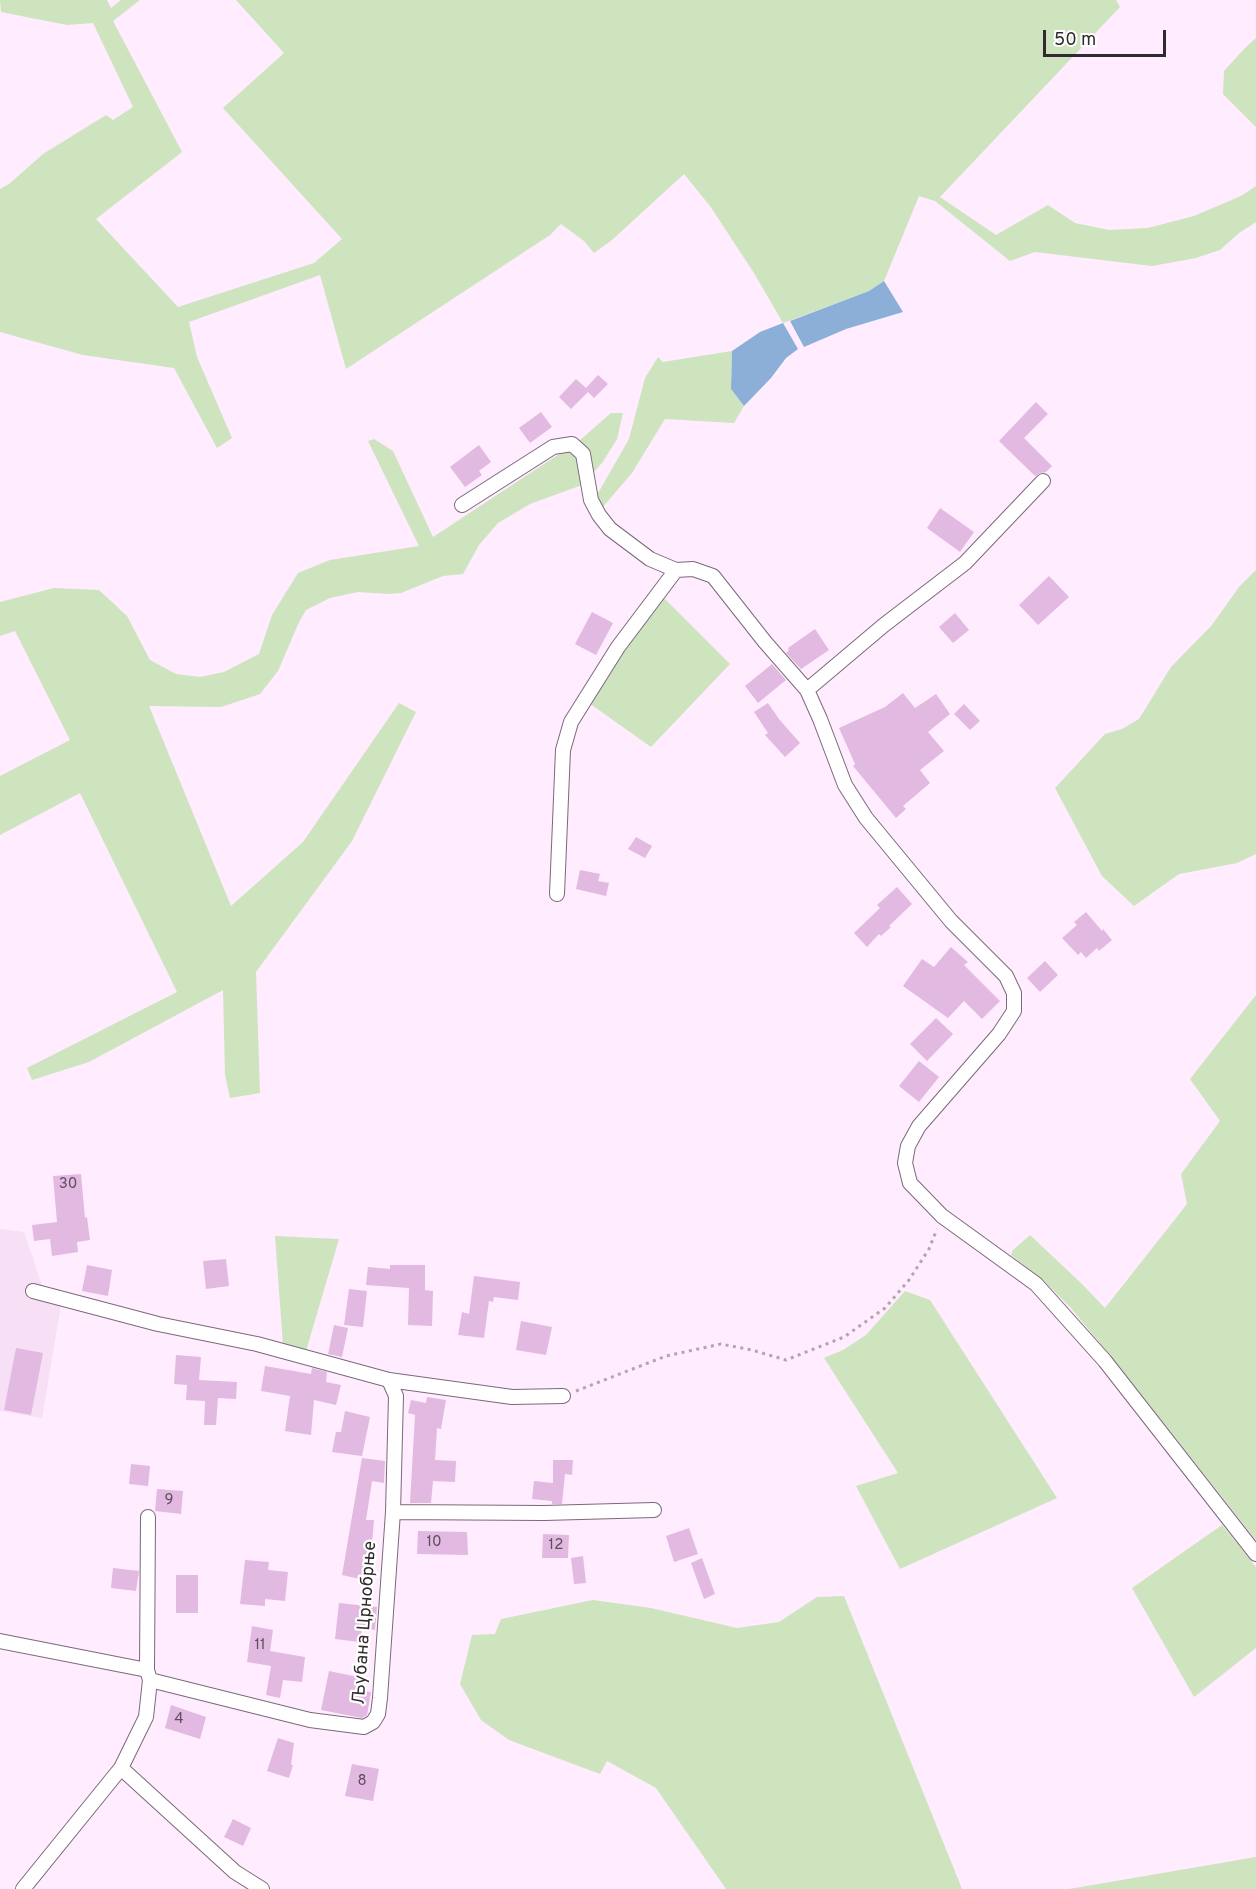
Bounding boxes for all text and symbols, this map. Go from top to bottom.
scale bar [1046,18,1169,56]
text: 50 m [1054,29,1096,52]
house number: 30 [59,1176,77,1194]
house number: 9 [165,1492,173,1510]
house number: 10 [426,1534,442,1552]
house number: 12 [549,1537,563,1555]
street label: Љубана Црнобрње [350,1540,382,1706]
house number: 11 [254,1637,266,1655]
house number: 4 [174,1711,184,1729]
house number: 8 [357,1773,367,1791]

